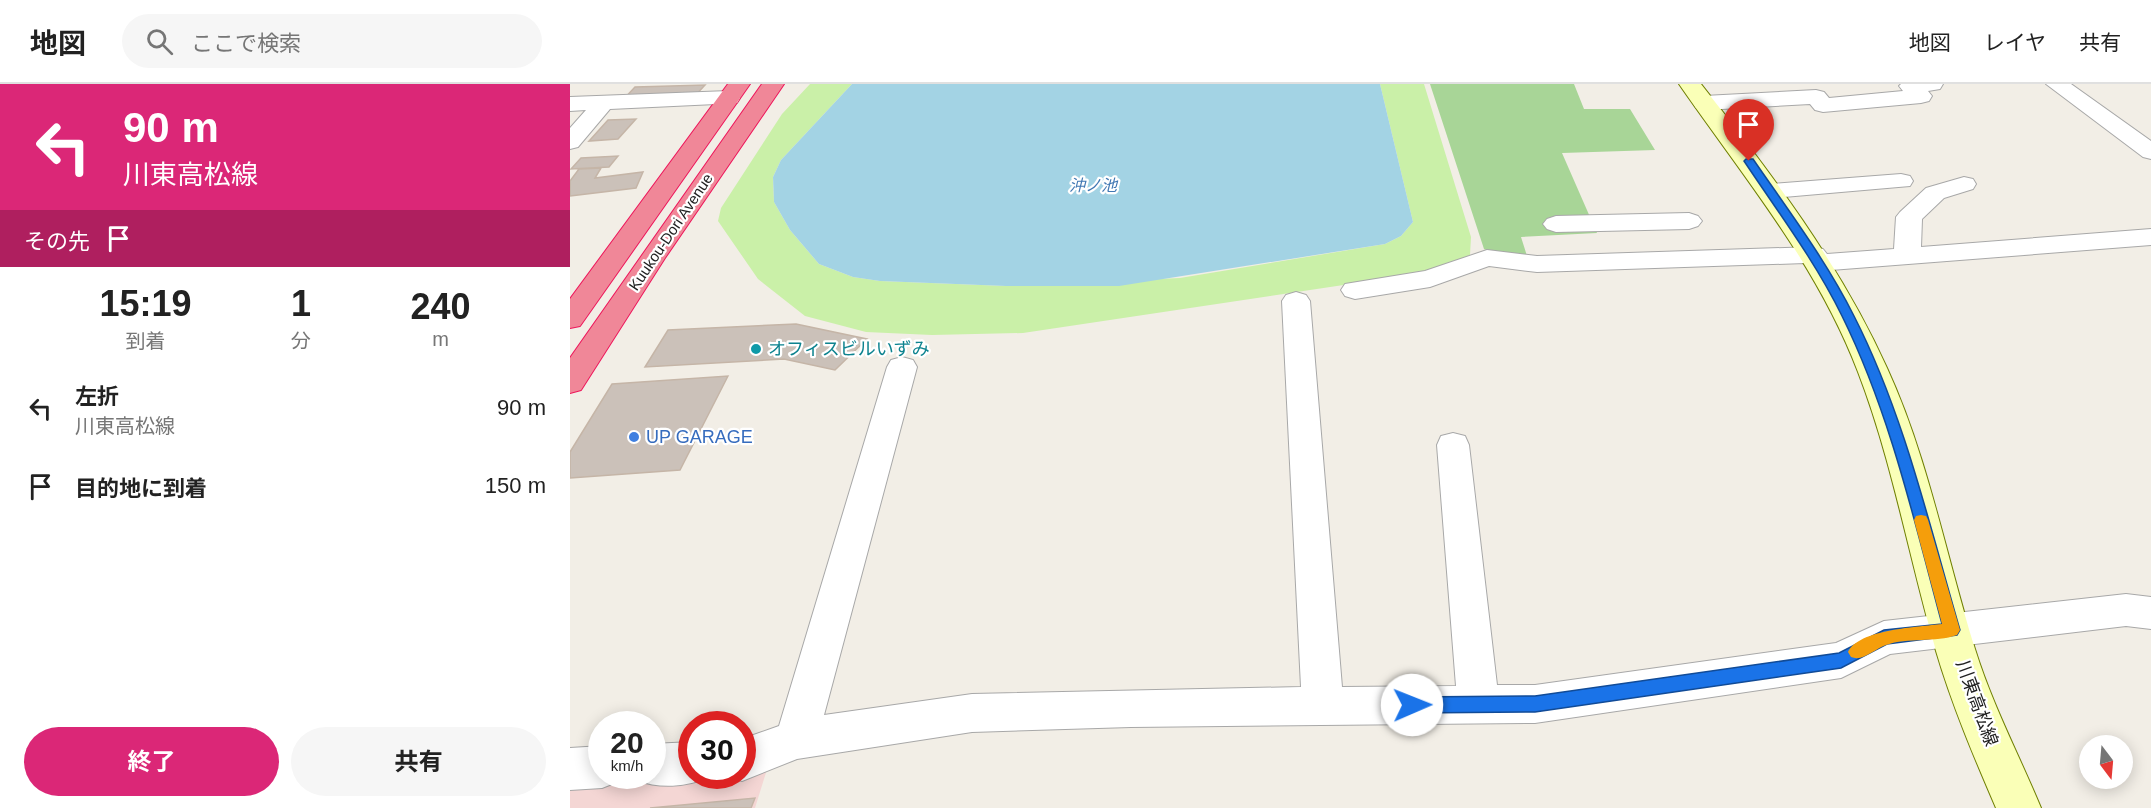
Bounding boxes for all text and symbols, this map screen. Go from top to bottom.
search box [122,14,542,68]
icon: search [143,25,176,58]
text: 地図 [30,28,86,59]
text: ここで検索 [191,31,301,56]
text: 地図 [1909,31,1951,54]
text: レイヤ [1984,31,2046,54]
text: 共有 [2079,31,2121,54]
pin [1723,99,1774,161]
text: 90 m [123,104,219,151]
icon: left [24,108,102,186]
icon: arrive [1732,108,1765,141]
text: 川東高松線 [123,160,258,190]
street label: Kuukou-Dori Avenue [625,170,716,293]
water label: 沖ノ池 [1069,177,1119,194]
icon: arrive [102,222,135,255]
text: その先 [24,229,90,254]
text: 15:19 [99,283,192,324]
text: 1 [291,283,311,324]
text: 240 [410,286,471,327]
text: m [432,328,449,350]
text: 到着 [125,330,165,352]
text: 分 [291,330,311,352]
place label: オフィスビルいずみ [768,339,930,359]
marker: オフィスビルいずみ [749,342,763,356]
text: 左折 [75,384,119,409]
icon: left [24,392,57,425]
text: 90 m [497,395,546,420]
text: 川東高松線 [75,415,175,437]
place label: UP GARAGE [646,427,753,447]
marker: UP GARAGE [627,430,641,444]
icon: arrive [24,470,57,503]
text: 150 m [485,473,546,498]
text: 目的地に到着 [75,476,207,501]
street label: 川東高松線 [1952,657,2002,749]
position arrow [1380,673,1444,737]
speed limit sign: 30 [678,711,756,789]
text: 20 [610,726,644,759]
button: 終了 [24,727,279,796]
button: 共有 [291,727,546,796]
north arrow [2079,735,2133,789]
map controls [2079,735,2133,789]
text: km/h [611,757,643,774]

